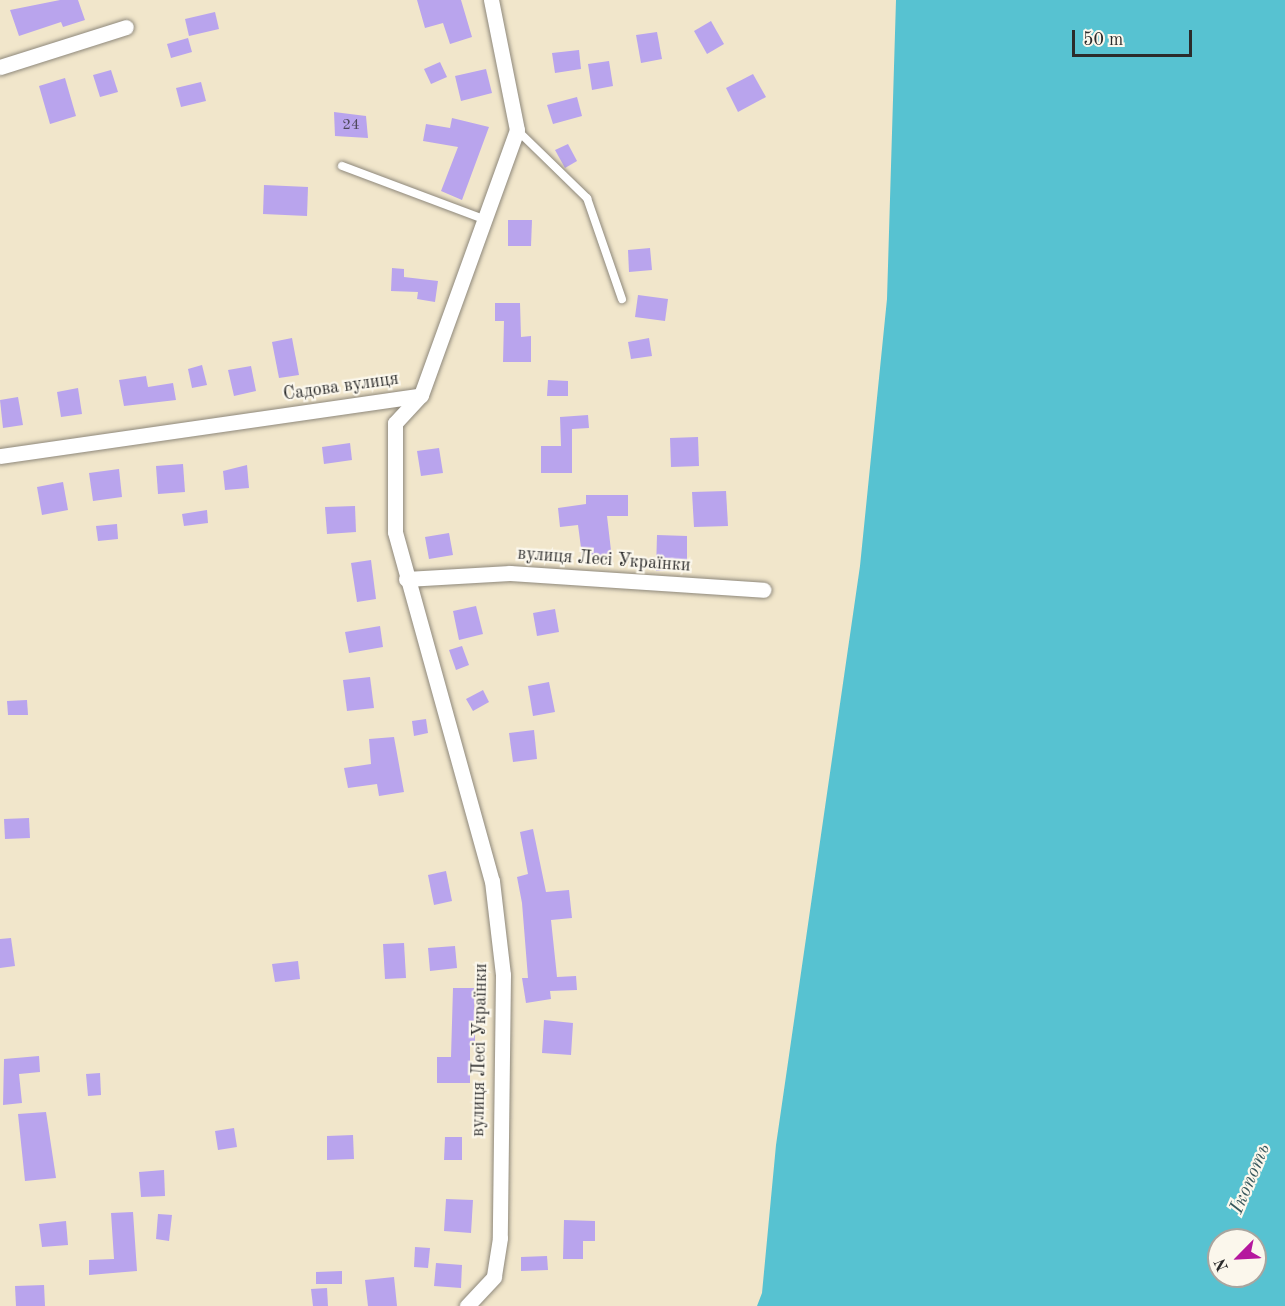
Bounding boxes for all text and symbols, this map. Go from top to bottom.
scale bar [1075,18,1195,56]
text: 50 m [1083,31,1123,49]
house number: 24 [342,117,360,135]
street label: Садова вулиця [282,368,400,406]
street label: вулиця Лесі Українки [517,543,691,577]
street label: вулиця Лесі Українки [468,963,492,1137]
water label: Ікопоть [1225,1140,1277,1218]
north arrow [1207,1228,1267,1288]
text: N [1213,1256,1232,1273]

